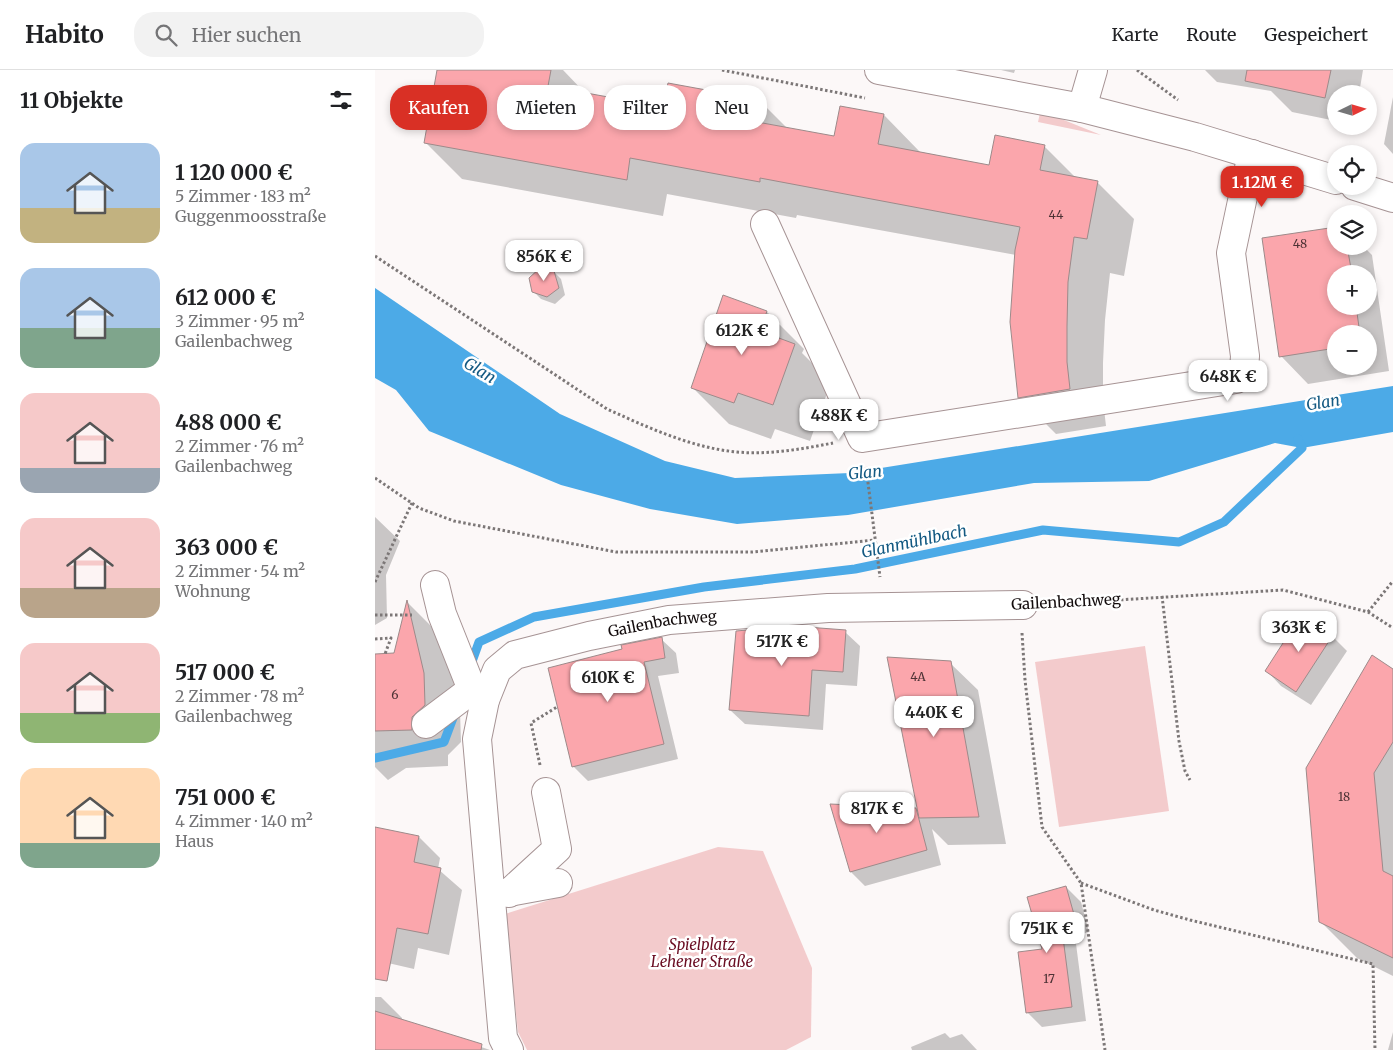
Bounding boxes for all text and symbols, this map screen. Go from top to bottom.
search box [134,12,484,57]
text: Habito [25,19,104,50]
icon: search [152,21,180,49]
text: Hier suchen [192,23,301,47]
text: Karte [1112,23,1158,46]
text: Route [1186,23,1236,46]
text: Gespeichert [1264,23,1368,46]
chip: Kaufen [390,85,487,130]
chip: Mieten [497,85,594,130]
chip: Filter [604,85,686,130]
chip: Neu [696,85,767,130]
north arrow [1327,85,1377,135]
map controls [1327,85,1377,375]
icon: filters [327,86,355,114]
text: 11 Objekte [20,87,123,114]
button: locate [1327,145,1377,195]
text: 1 120 000 € [175,159,293,186]
icon: home [60,163,120,223]
pin: 1.12M € [1216,166,1308,208]
text: 1.12M € [1232,172,1292,192]
text: 5 Zimmer · 183 m² [175,186,311,206]
button: layers [1327,205,1377,255]
text: Guggenmoosstraße [175,206,326,226]
house number: 44 [1049,207,1064,222]
house number: 48 [1293,236,1307,251]
pin: 856K € [503,240,585,282]
text: 856K € [516,246,572,266]
button: + [1327,265,1377,315]
text: 612 000 € [175,284,276,311]
icon: home [60,288,120,348]
text: 3 Zimmer · 95 m² [175,311,304,331]
pin: 612K € [701,314,783,356]
text: 612K € [715,320,769,340]
button: − [1327,325,1377,375]
text: Gailenbachweg [175,331,292,351]
water label: Glan [460,353,500,387]
pin: 648K € [1187,360,1269,402]
text: 648K € [1199,366,1257,386]
water label: Glan [1305,389,1341,415]
pin: 488K € [798,398,880,441]
text: 488K € [810,405,868,425]
text: 488 000 € [175,409,282,436]
icon: home [60,413,120,473]
text: 2 Zimmer · 76 m² [175,436,304,456]
text: Gailenbachweg [175,456,292,476]
water label: Glan [847,461,883,483]
water label: Glanmühlbach [859,520,969,562]
text: 363 000 € [175,534,278,561]
icon: home [60,538,120,598]
text: 2 Zimmer · 54 m² [175,561,305,581]
text: Wohnung [175,581,250,601]
street label: Gailenbachweg [1011,589,1121,614]
street label: Gailenbachweg [606,606,717,641]
pin: 363K € [1258,610,1340,653]
text: 363K € [1272,617,1326,637]
pin: 517K € [741,624,823,667]
text: 517K € [756,631,808,651]
text: 517 000 € [175,659,275,686]
pin: 610K € [567,660,649,703]
icon: home [60,663,120,723]
text: 610K € [581,667,635,687]
house number: 4A [910,669,926,684]
text: 2 Zimmer · 78 m² [175,686,304,706]
house number: 6 [391,687,399,702]
pin: 440K € [893,696,975,738]
text: 440K € [905,702,963,722]
text: Gailenbachweg [175,706,292,726]
text: 751 000 € [175,784,276,811]
icon: home [60,788,120,848]
house number: 18 [1338,789,1350,804]
pin: 817K € [836,792,918,834]
text: 817K € [850,798,904,818]
text: 4 Zimmer · 140 m² [175,811,313,831]
text: Haus [175,831,214,851]
pin: 751K € [1006,912,1088,954]
text: 751K € [1021,918,1073,938]
park label: Spielplatz Lehener Straße [651,935,754,971]
house number: 17 [1043,971,1055,986]

